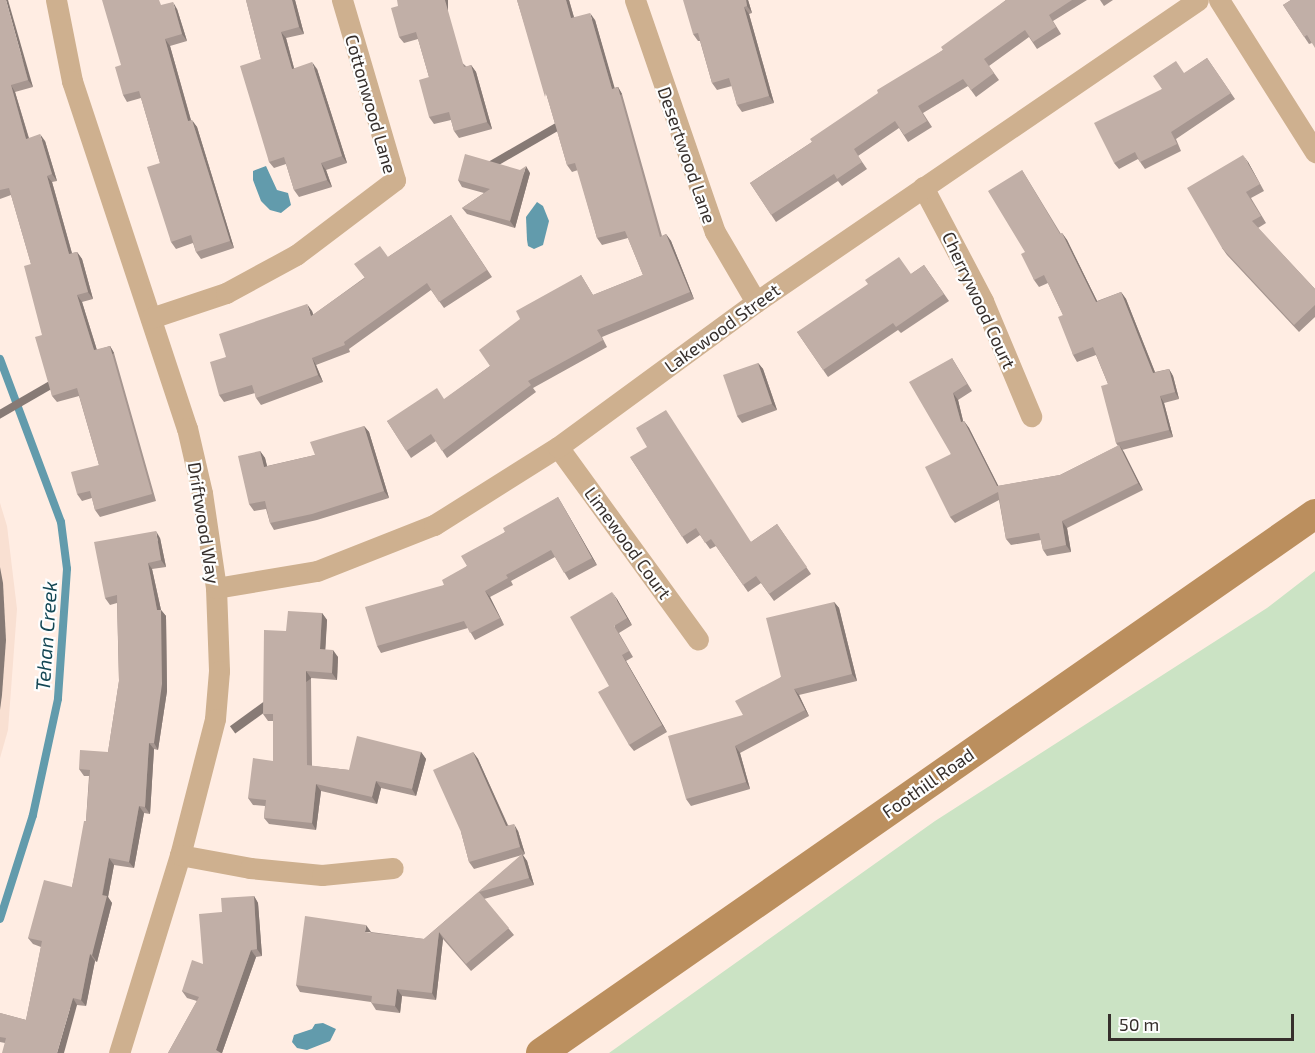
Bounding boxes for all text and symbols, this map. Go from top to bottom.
street label: Cottonwood Lane [341,32,401,176]
street label: Desertwood Lane [653,84,721,226]
street label: Cherrywood Court [938,228,1020,372]
street label: Lakewood Street [660,279,784,377]
street label: Driftwood Way [184,460,224,586]
street label: Limewood Court [580,483,676,603]
water label: Tehan Creek [30,580,62,692]
street label: Foothill Road [878,743,978,823]
scale bar [1111,1002,1297,1040]
text: 50 m [1119,1013,1159,1035]

